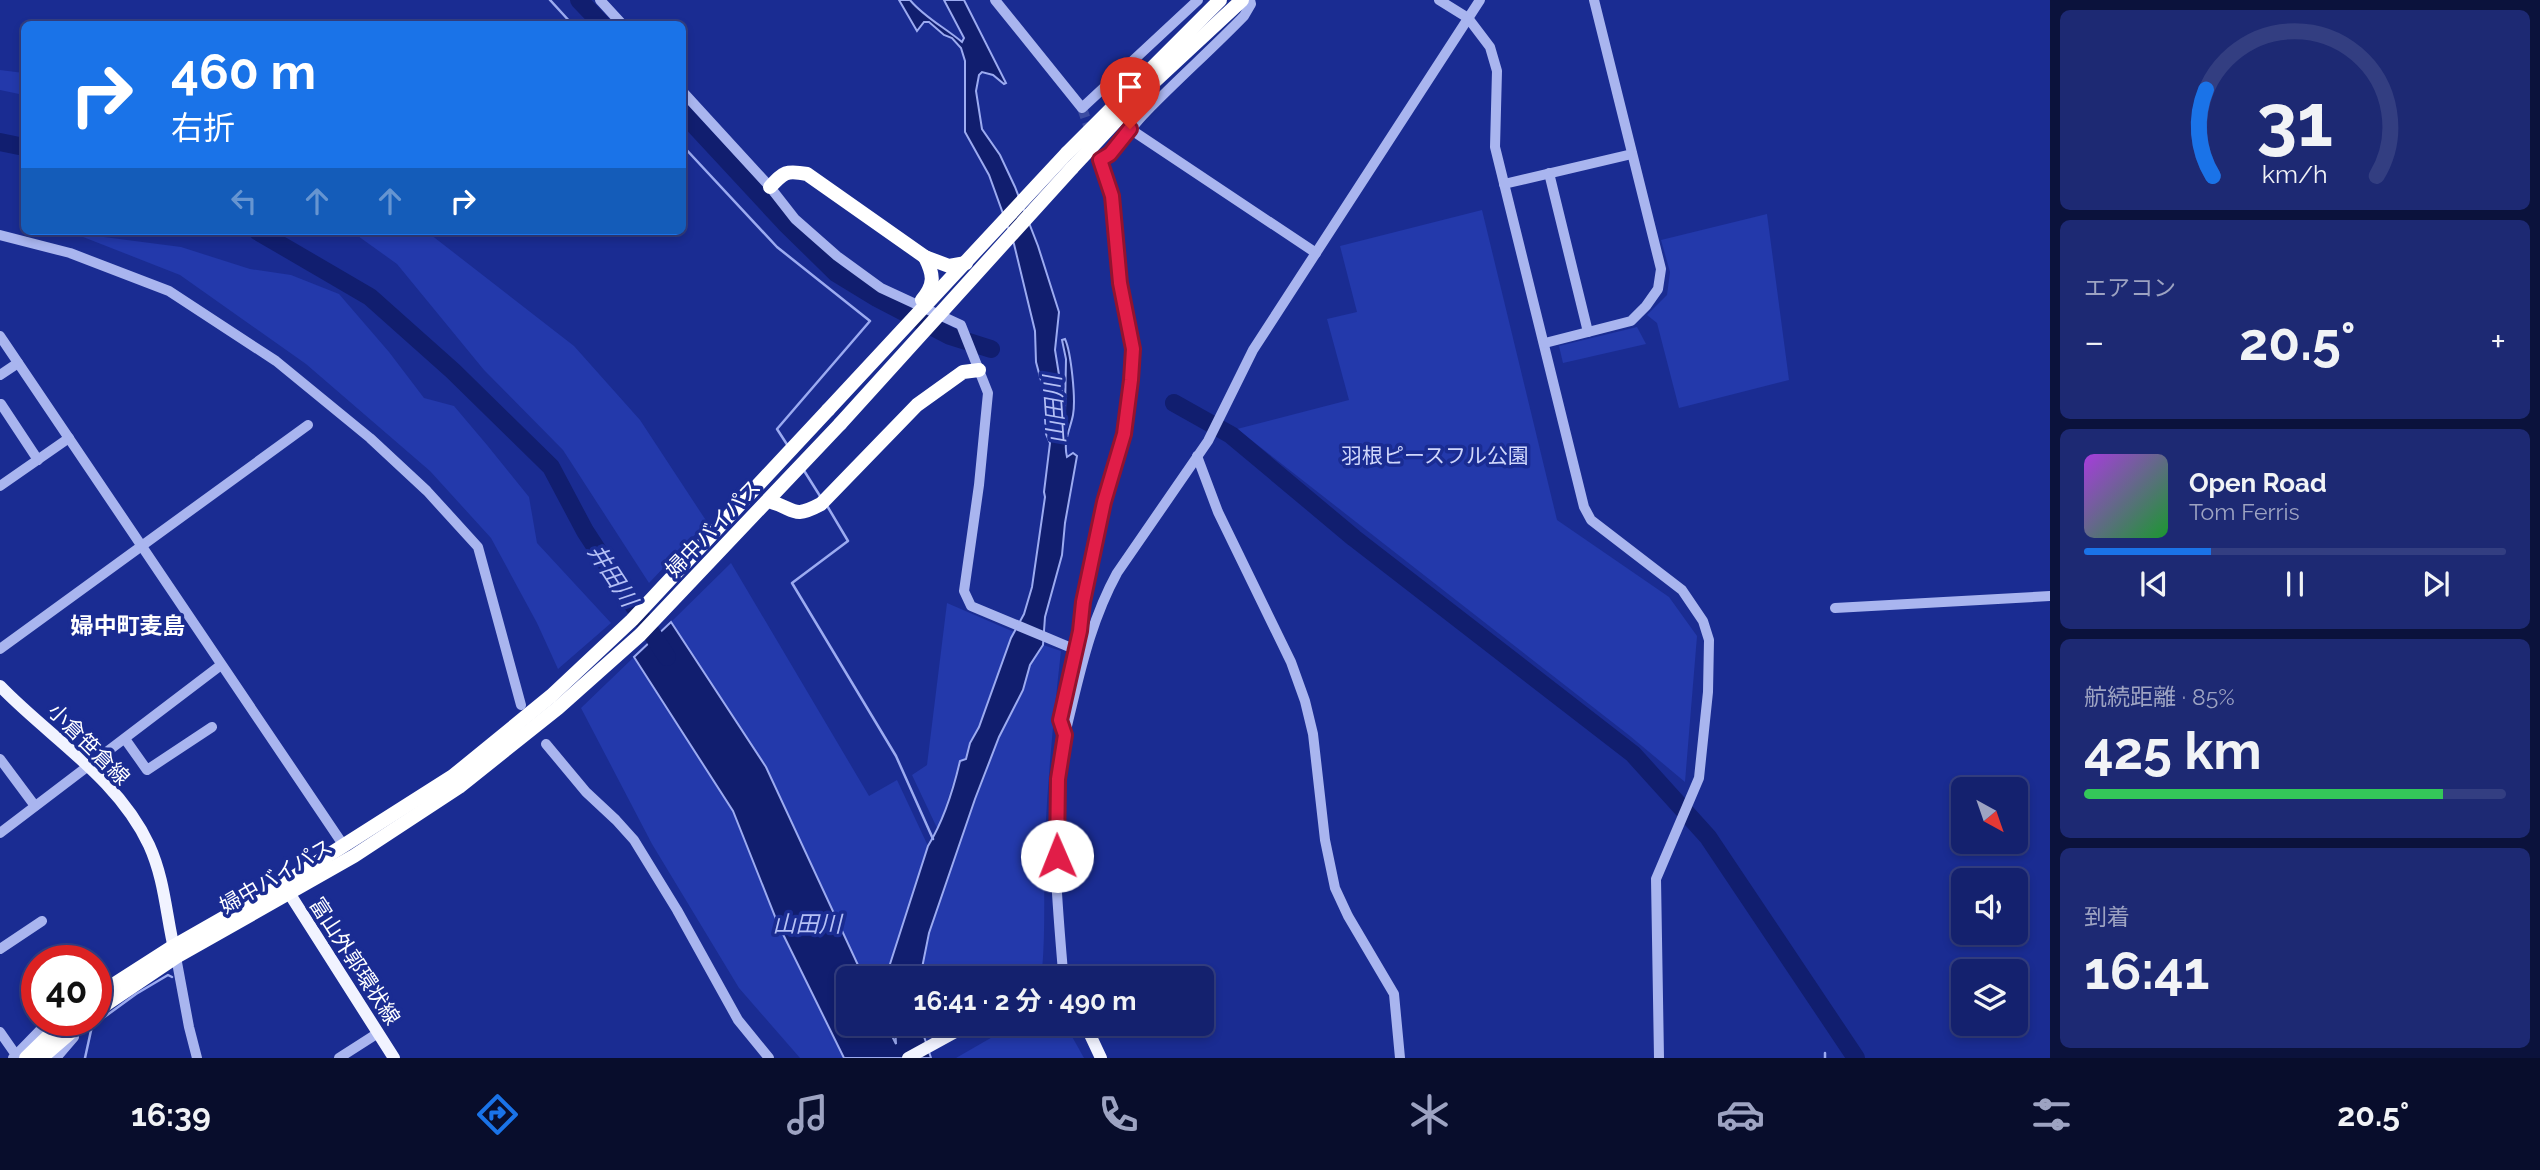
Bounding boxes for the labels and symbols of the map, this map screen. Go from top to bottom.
pin [1100,57,1160,129]
water label: 山田川 [1038,372,1070,445]
park label: 羽根ピースフル公園 [1341,443,1529,468]
street label: 婦中バイパス [660,474,766,582]
water label: 井田川 [583,539,645,614]
district label: 婦中町麦島 [71,612,186,639]
street label: 小倉笹倉線 [43,698,135,790]
north arrow [1951,777,2028,854]
position arrow [1020,819,1094,893]
street label: 婦中バイパス [215,834,337,918]
street label: 富山外郭環状線 [304,893,406,1029]
water label: 山田川 [773,910,845,937]
speed limit sign: 40 [21,945,112,1036]

